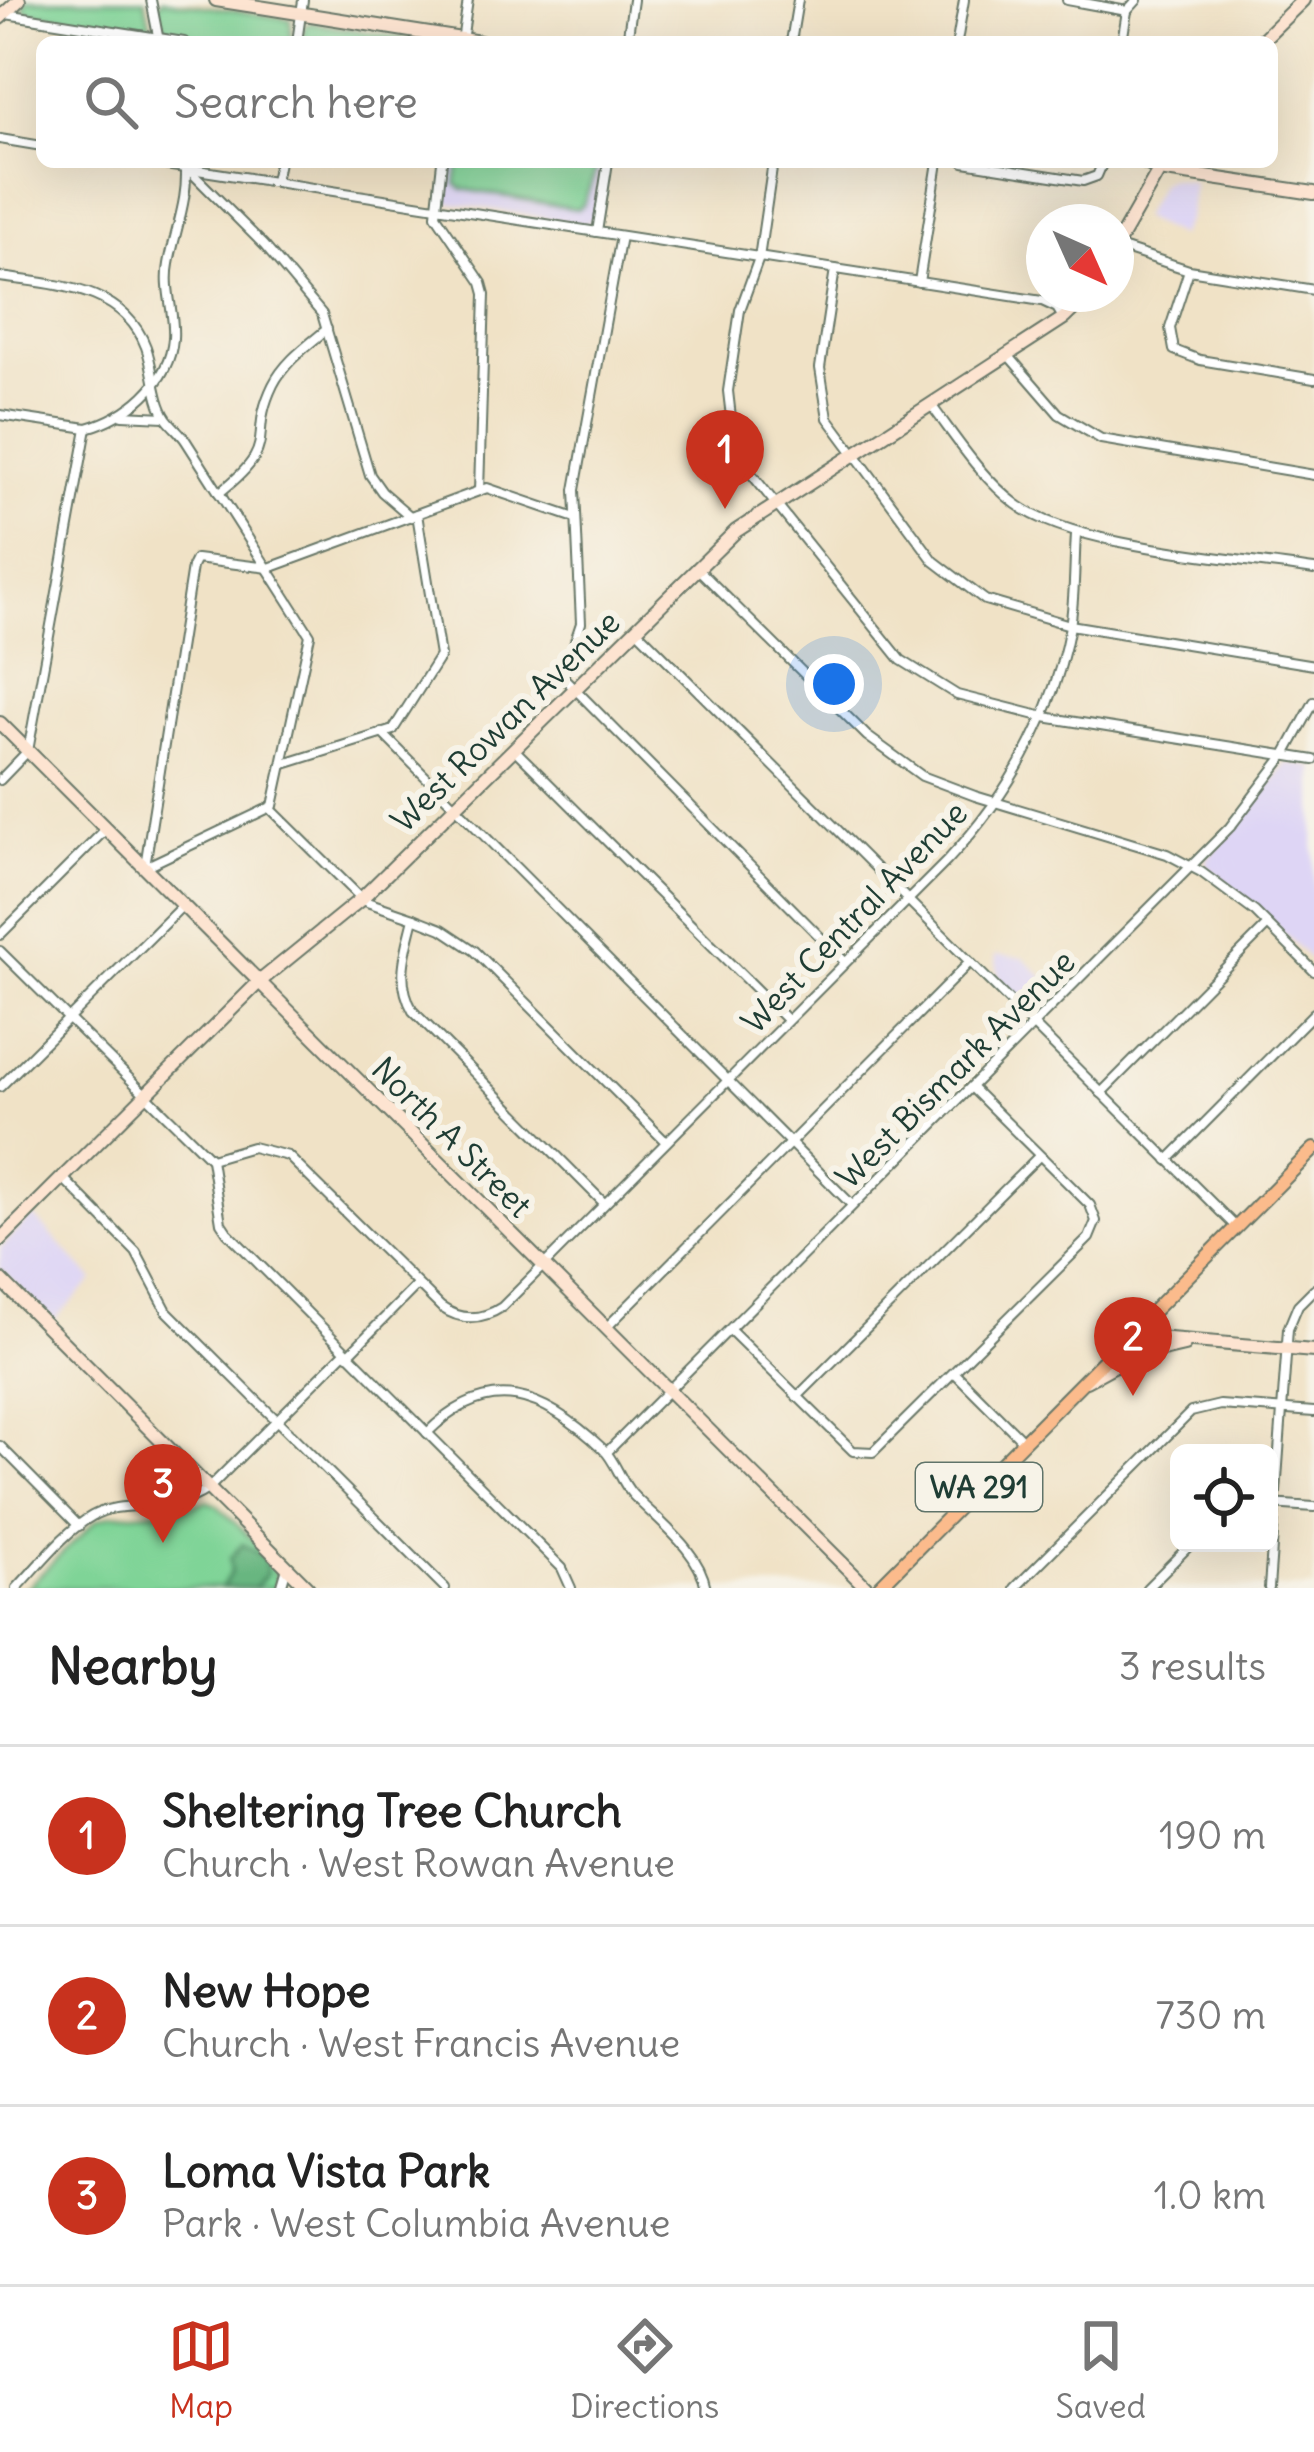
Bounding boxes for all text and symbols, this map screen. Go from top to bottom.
search box [36,36,1278,168]
icon: search [78,69,144,135]
text: Search here [174,74,418,130]
north arrow [1026,204,1134,312]
pin: 1 [686,410,764,509]
street label: West Rowan Avenue [382,601,628,841]
your location [804,654,864,714]
street label: West Central Avenue [732,792,976,1042]
street label: West Bismark Avenue [827,941,1083,1197]
street label: North A Street [363,1048,541,1226]
pin: 2 [1094,1297,1172,1396]
pin: 3 [124,1444,202,1543]
map controls [1170,1444,1278,1552]
button: locate [1170,1444,1278,1552]
road number: WA 291 [916,1463,1042,1511]
text: Nearby [48,1634,217,1698]
text: 3 results [1119,1642,1266,1691]
text: Sheltering Tree Church [162,1783,622,1839]
text: 1 [79,1811,95,1860]
text: 190 m [1159,1811,1266,1860]
text: Church · West Rowan Avenue [162,1839,675,1888]
text: New Hope [162,1963,371,2019]
text: 2 [76,1991,98,2040]
text: 730 m [1156,1991,1266,2040]
text: Church · West Francis Avenue [162,2019,680,2068]
text: Loma Vista Park [162,2143,490,2199]
text: 3 [76,2171,98,2220]
text: 1.0 km [1153,2171,1266,2220]
text: Park · West Columbia Avenue [162,2199,670,2248]
tab: Map [168,2313,234,2427]
tab: Directions [570,2313,719,2427]
tab: Saved [1056,2313,1146,2427]

